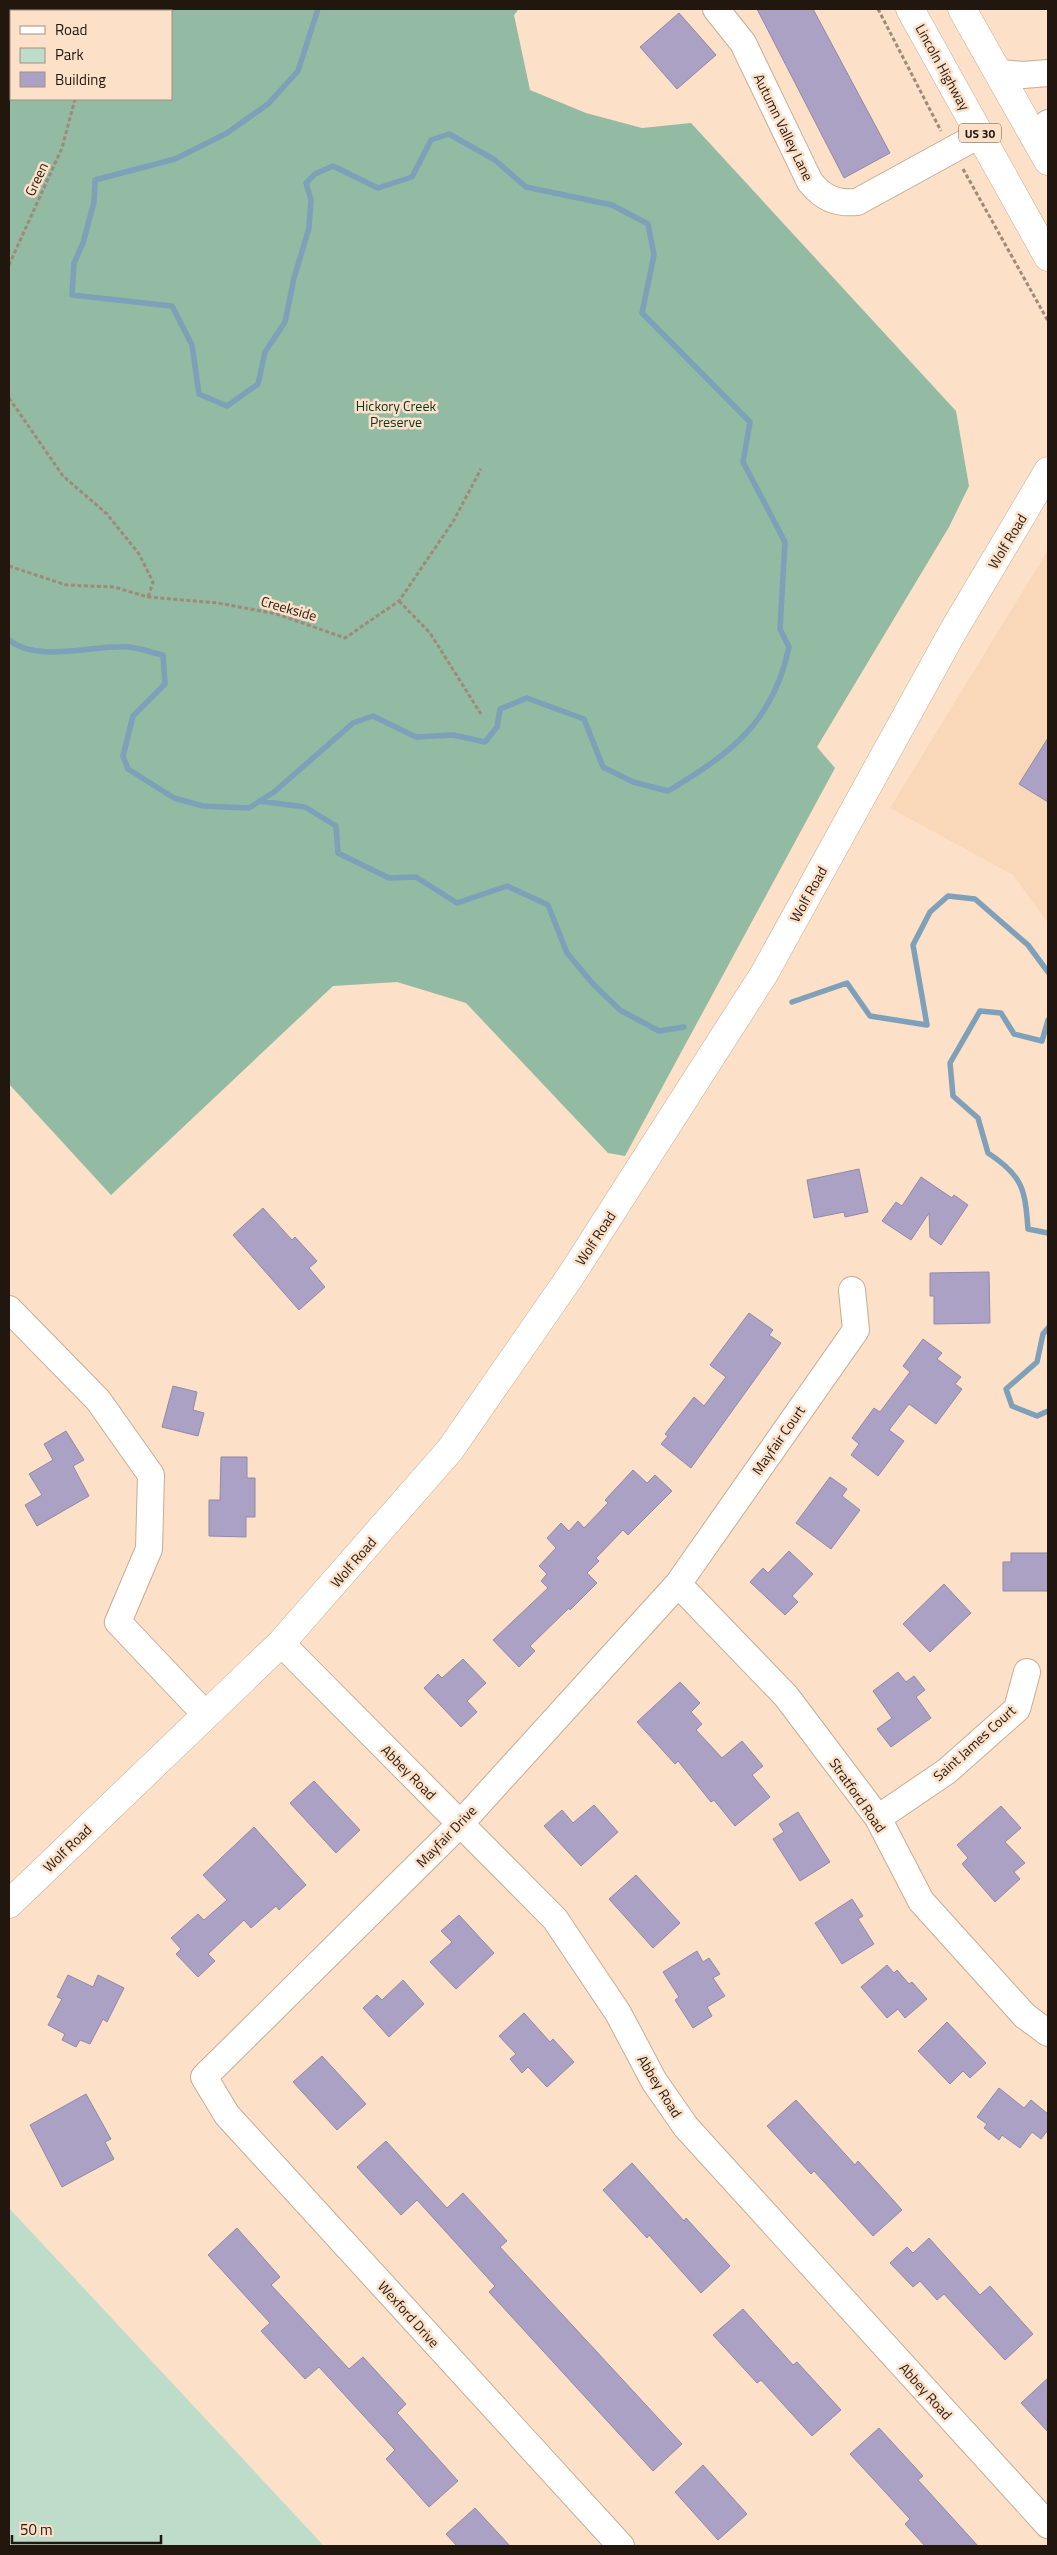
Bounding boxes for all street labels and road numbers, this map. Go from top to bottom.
street label: Lincoln Highway [911,20,976,114]
street label: Autumn Valley Lane [749,70,819,184]
road number: US 30 [959,124,1001,142]
street label: Green [19,159,53,199]
street label: Wolf Road [982,510,1032,572]
street label: Creekside [259,590,319,626]
street label: Wolf Road [784,862,832,926]
street label: Wolf Road [570,1207,620,1269]
street label: Mayfair Court [746,1401,810,1479]
street label: Wolf Road [325,1532,381,1592]
street label: Saint James Court [928,1700,1020,1786]
street label: Abbey Road [377,1740,441,1804]
street label: Stratford Road [825,1754,891,1836]
street label: Mayfair Drive [411,1800,481,1872]
street label: Wolf Road [38,1819,96,1877]
street label: Abbey Road [633,2051,687,2121]
street label: Wexford Drive [373,2276,445,2352]
street label: Abbey Road [895,2358,957,2424]

